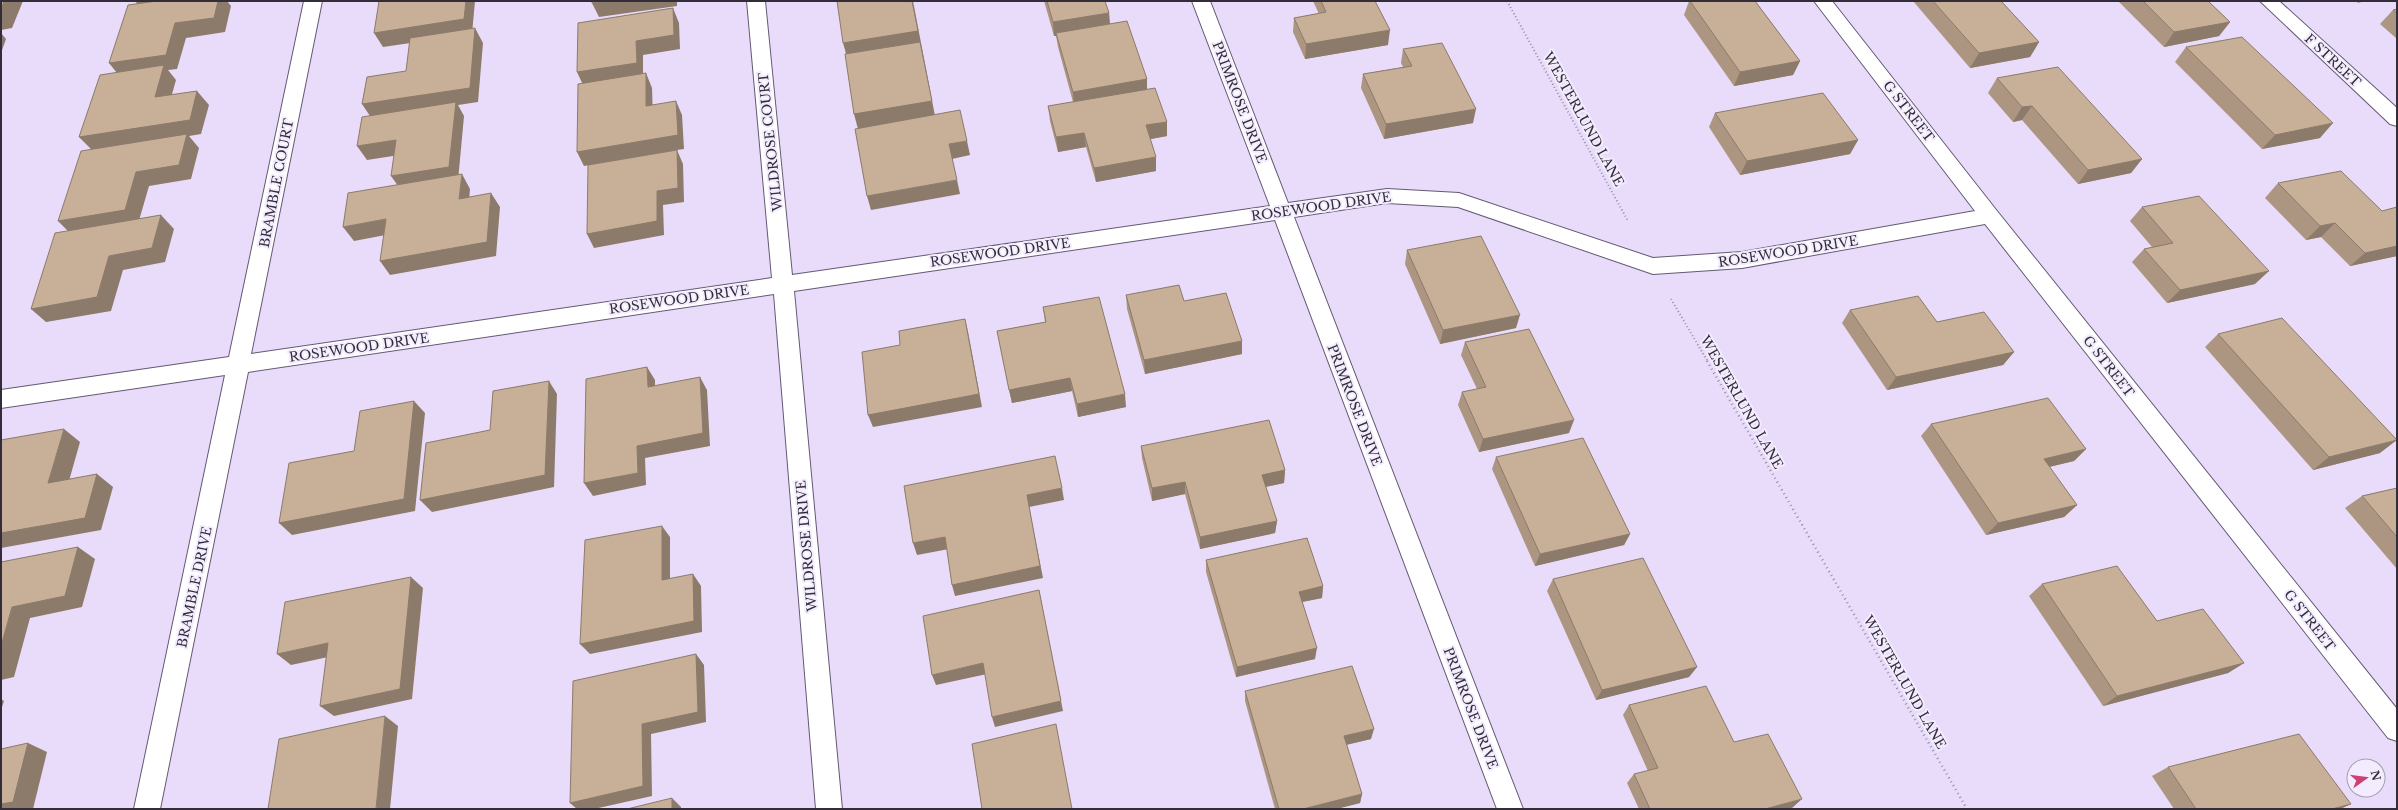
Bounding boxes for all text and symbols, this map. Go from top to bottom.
street label: F STREET [2301,30,2365,91]
street label: PRIMROSE DRIVE [1208,39,1271,166]
street label: WESTERLUND LANE [1539,48,1628,189]
street label: WILDROSE COURT [755,71,786,213]
street label: G STREET [1879,77,1938,146]
street label: BRAMBLE COURT [256,117,297,249]
street label: ROSEWOOD DRIVE [1250,188,1392,225]
street label: ROSEWOOD DRIVE [1717,232,1859,271]
street label: ROSEWOOD DRIVE [929,234,1071,271]
street label: ROSEWOOD DRIVE [608,281,750,318]
street label: ROSEWOOD DRIVE [288,329,430,366]
street label: WESTERLUND LANE [1696,332,1787,472]
street label: G STREET [2079,332,2138,401]
street label: PRIMROSE DRIVE [1323,342,1386,469]
street label: WILDROSE DRIVE [792,480,821,613]
street label: BRAMBLE DRIVE [173,525,216,649]
street label: G STREET [2280,586,2339,655]
street label: WESTERLUND LANE [1859,612,1950,752]
street label: PRIMROSE DRIVE [1439,645,1502,772]
north arrow [2346,758,2386,798]
text: N [2368,769,2384,783]

